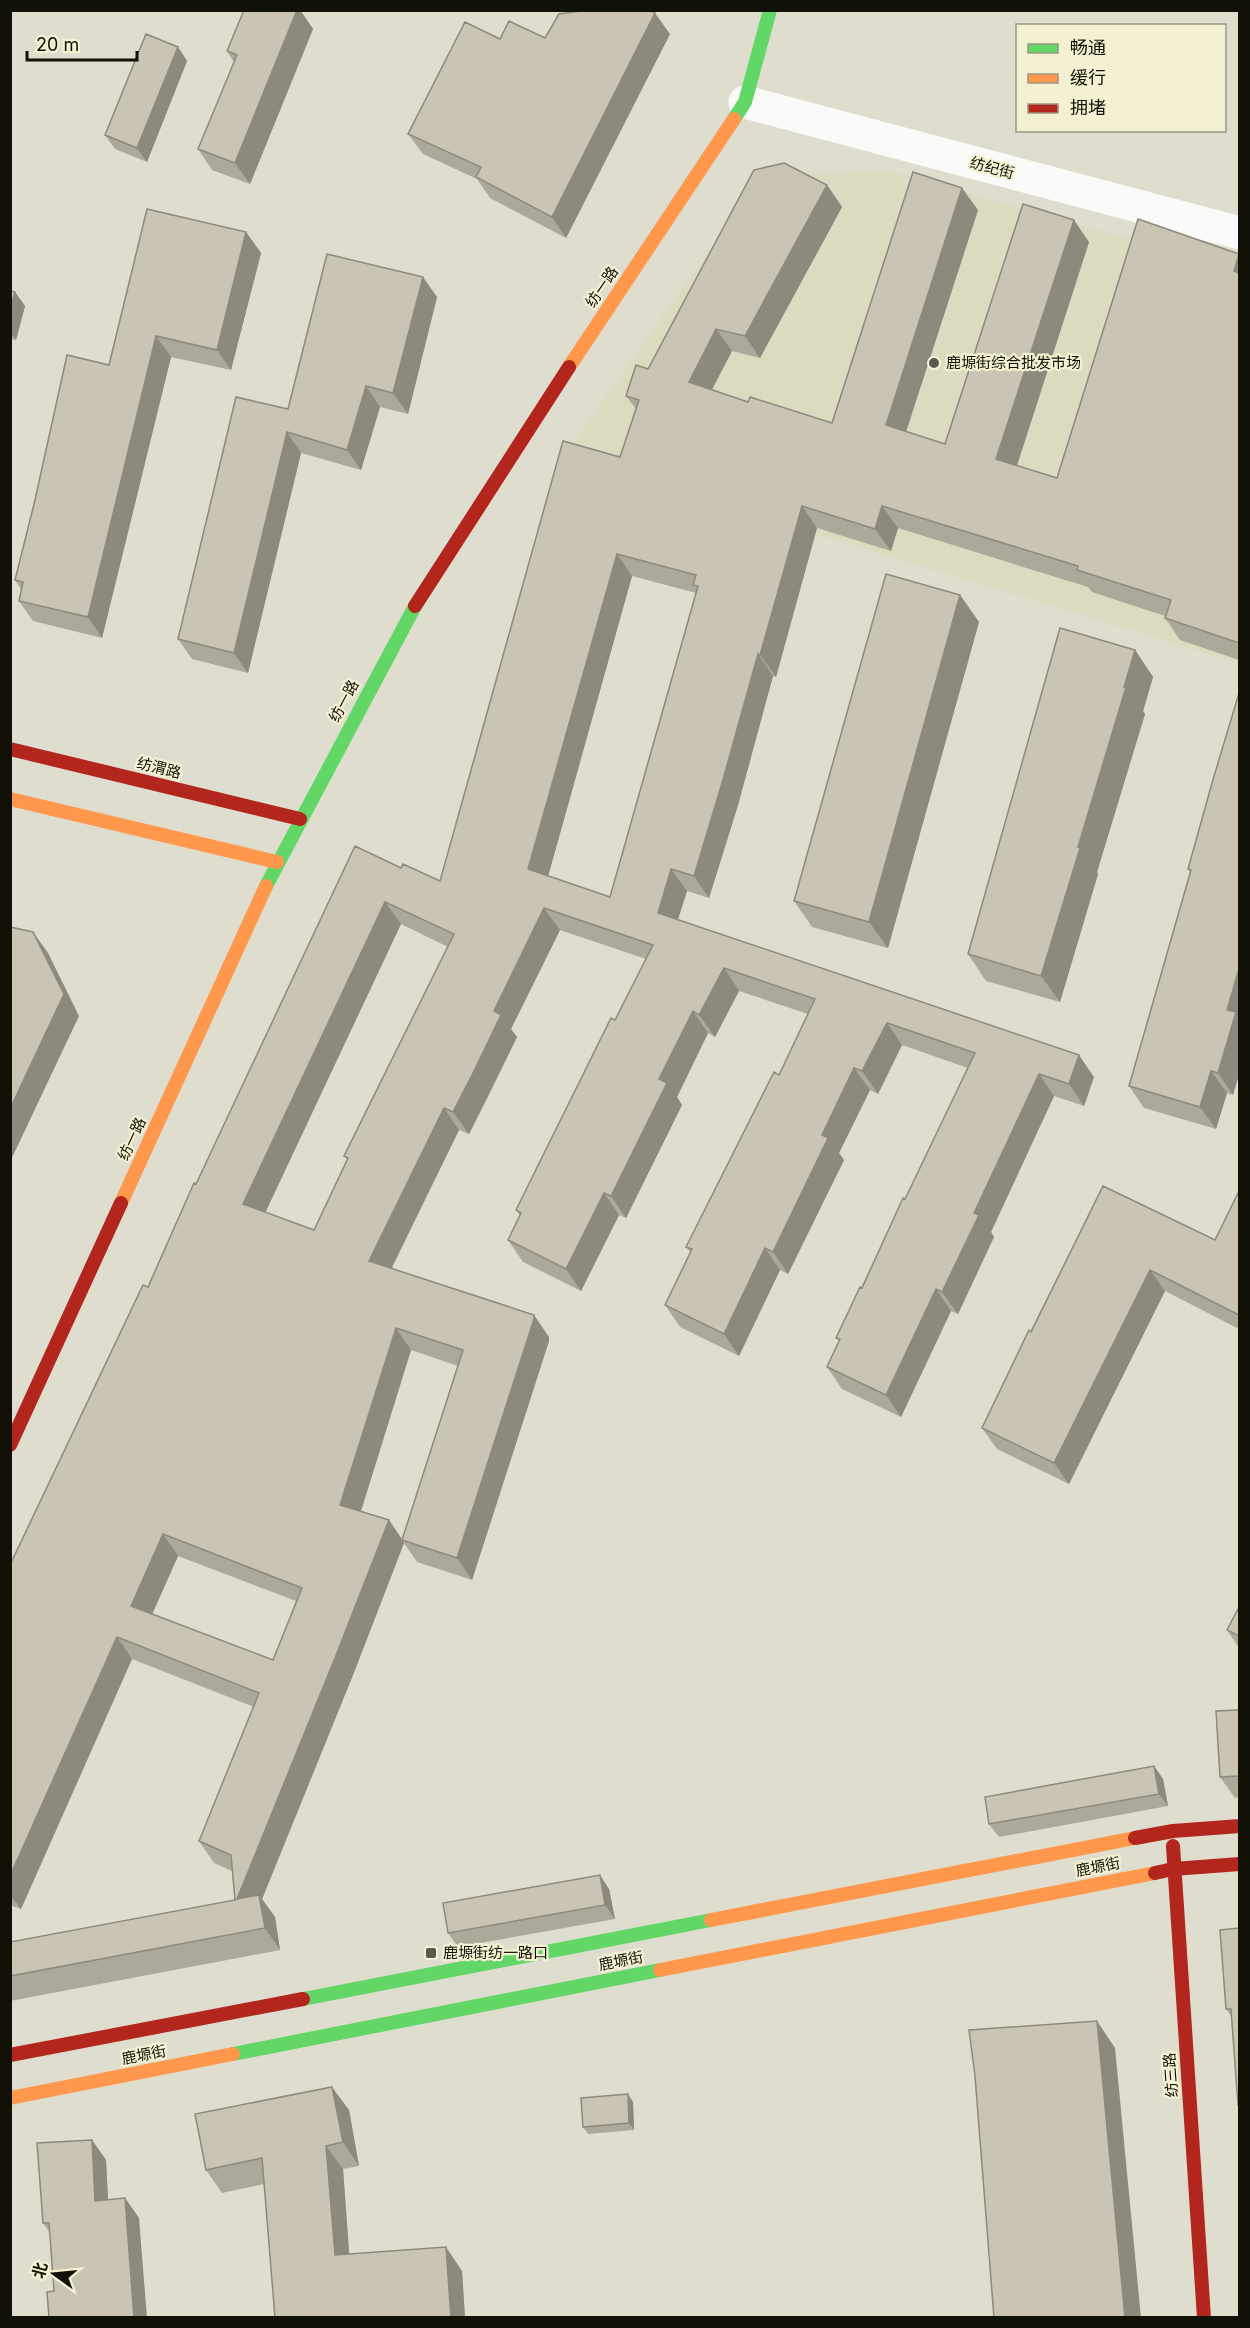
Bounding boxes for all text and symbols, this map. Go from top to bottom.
scale bar [27,24,136,62]
legend [1016,24,1226,132]
text: 20 m [36,34,79,55]
text: 畅通 [1070,37,1106,58]
text: 缓行 [1070,67,1106,88]
text: 拥堵 [1070,97,1106,118]
street label: 纺纪街 [968,153,1016,183]
street label: 纺一路 [581,263,622,311]
place label: 鹿塬街综合批发市场 [946,353,1081,372]
marker: 鹿塬街综合批发市场 [927,356,941,370]
street label: 纺一路 [325,676,363,725]
street label: 纺渭路 [135,753,183,782]
street label: 纺一路 [113,1114,150,1163]
street label: 鹿塬街 [1074,1853,1122,1880]
place label: 鹿塬街纺一路口 [443,1943,548,1962]
marker: 鹿塬街纺一路口 [424,1946,438,1960]
street label: 鹿塬街 [597,1947,645,1974]
street label: 鹿塬街 [120,2041,168,2068]
street label: 纺三路 [1159,2052,1182,2098]
north arrow [24,2244,84,2304]
text: 北 [28,2260,51,2280]

